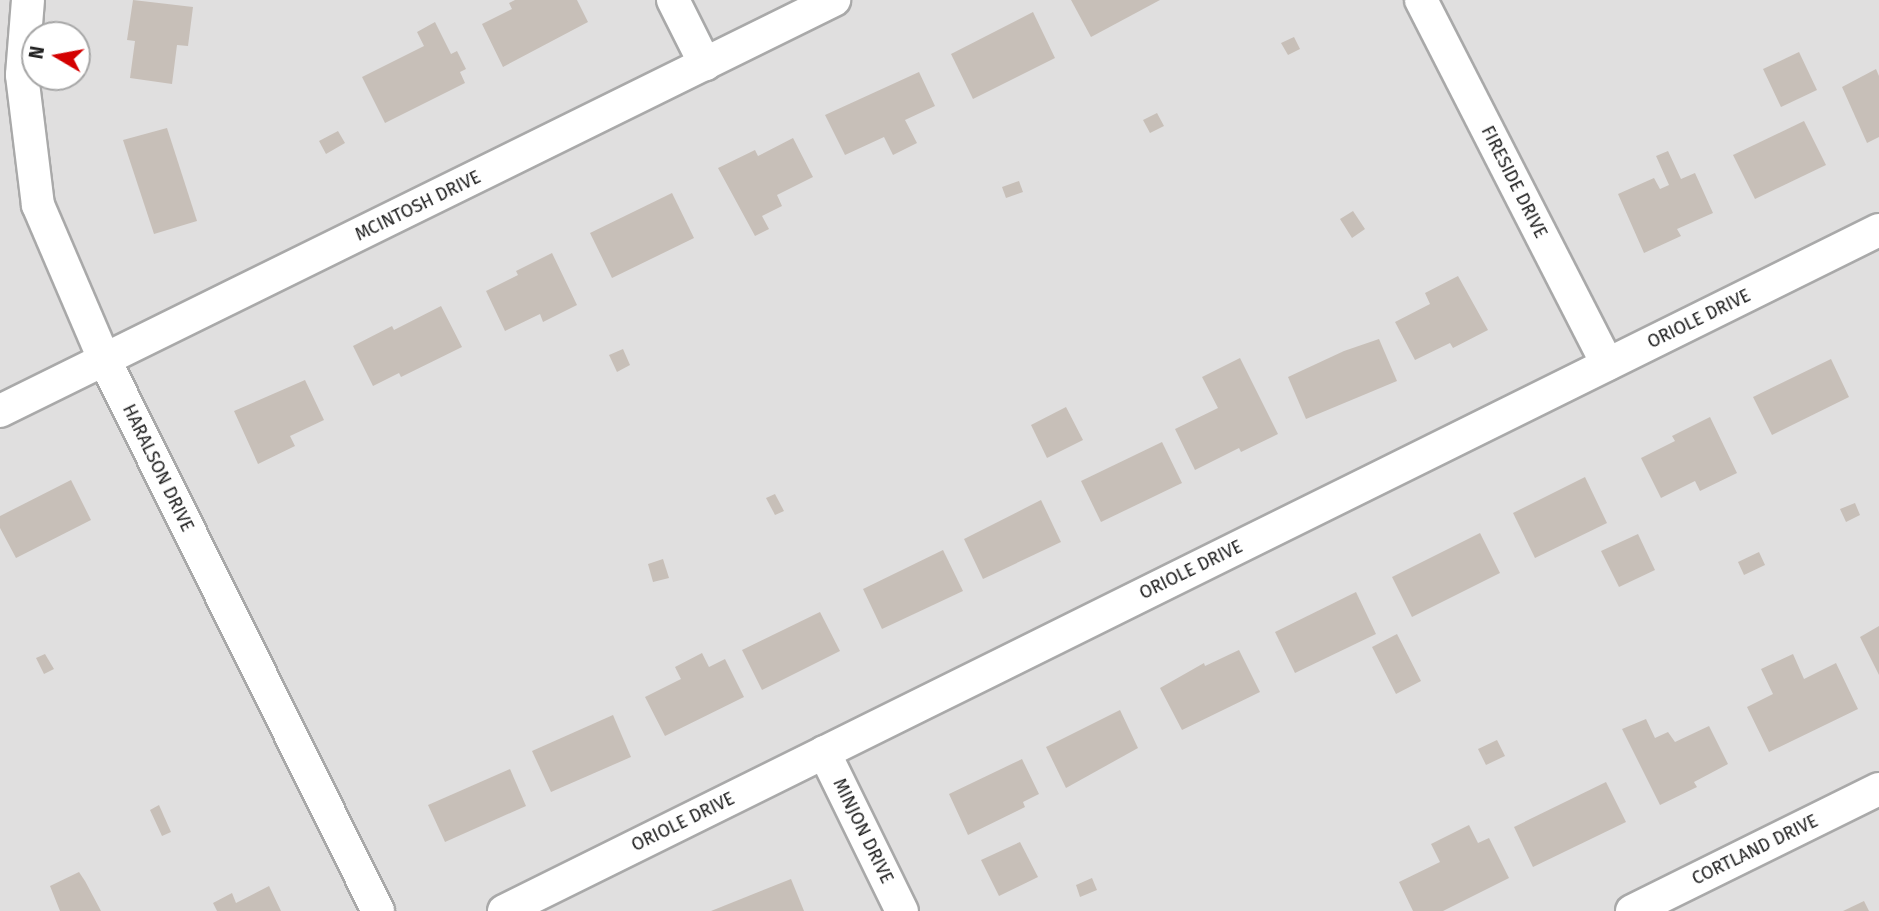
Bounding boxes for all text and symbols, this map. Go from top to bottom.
north arrow [21,21,91,91]
text: N [24,44,49,61]
street label: FIRESIDE DRIVE [1476,122,1552,242]
street label: MCINTOSH DRIVE [352,166,484,246]
street label: ORIOLE DRIVE [1644,285,1754,353]
street label: HARALSON DRIVE [118,401,198,535]
street label: ORIOLE DRIVE [1136,536,1246,604]
street label: MINJON DRIVE [828,775,898,887]
street label: ORIOLE DRIVE [628,788,738,856]
street label: CORTLAND DRIVE [1689,810,1821,890]

